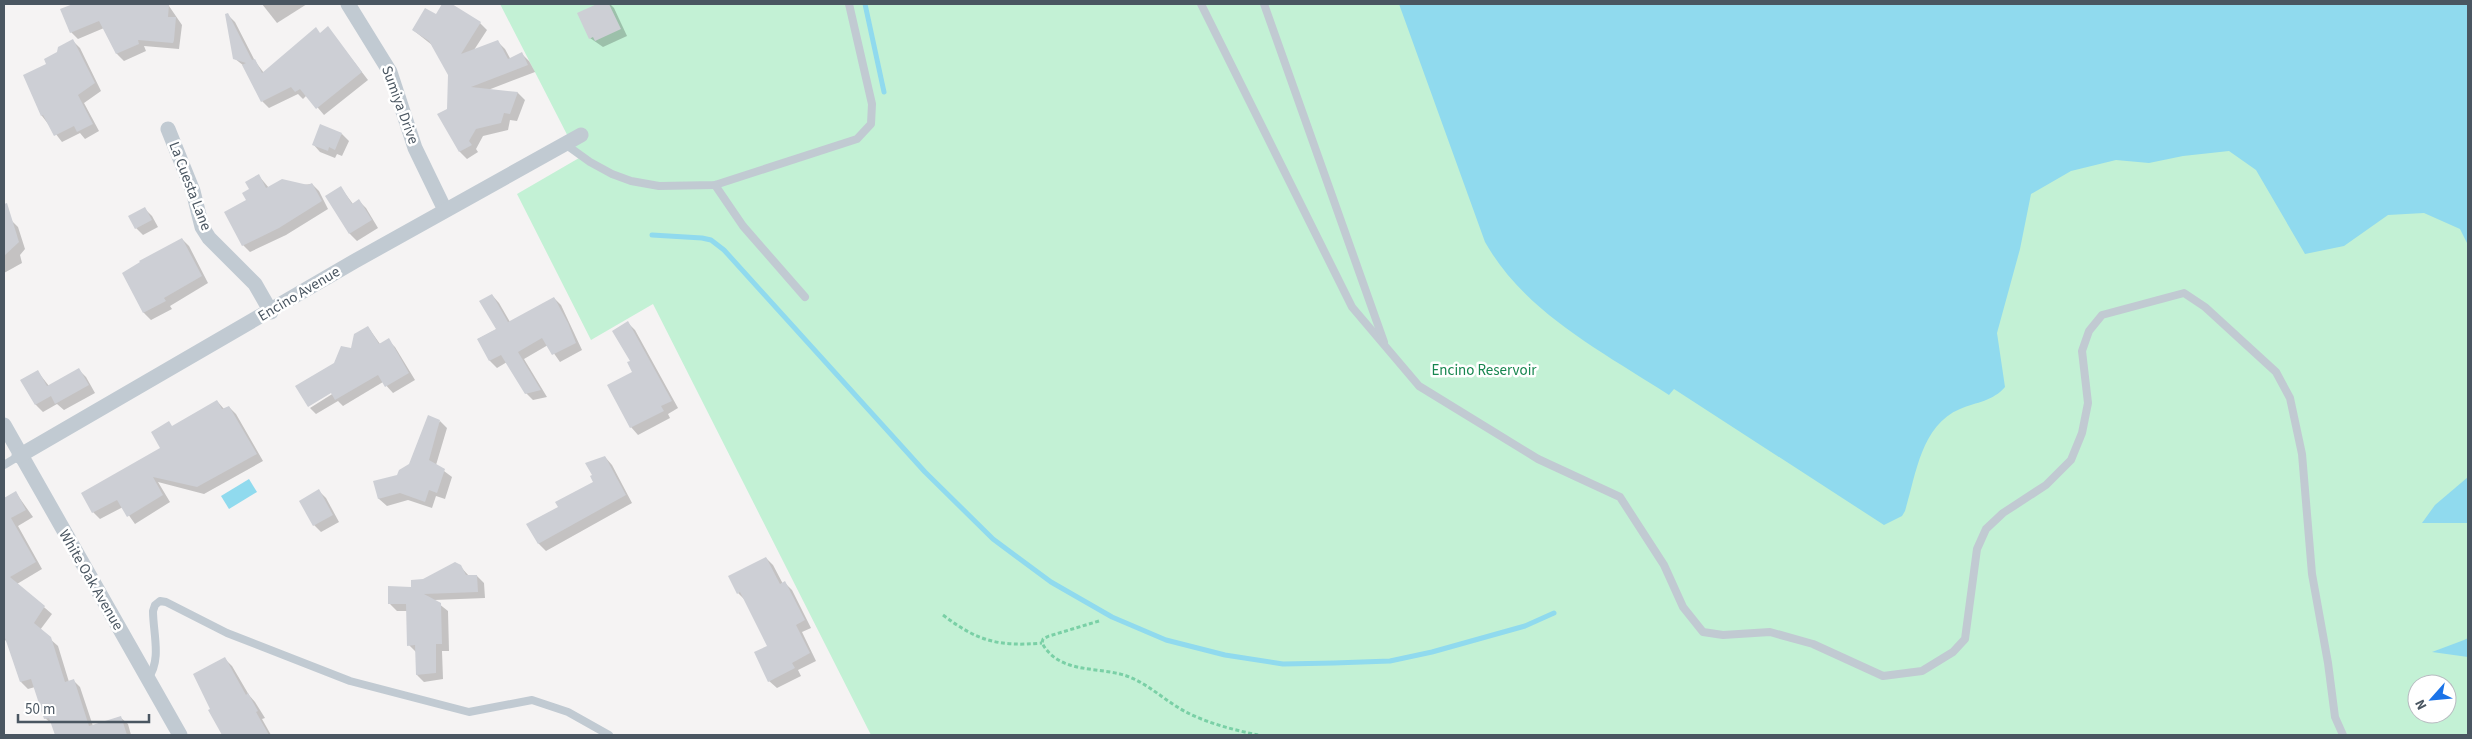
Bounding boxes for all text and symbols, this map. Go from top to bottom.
street label: Sumiya Drive [376,63,424,147]
street label: La Cuesta Lane [163,139,217,233]
street label: Encino Avenue [254,261,344,327]
park label: Encino Reservoir [1431,360,1537,381]
street label: White Oak Avenue [54,526,128,634]
north arrow [2407,674,2457,724]
scale bar [18,692,149,724]
text: N [2410,696,2432,713]
text: 50 m [25,699,55,720]

